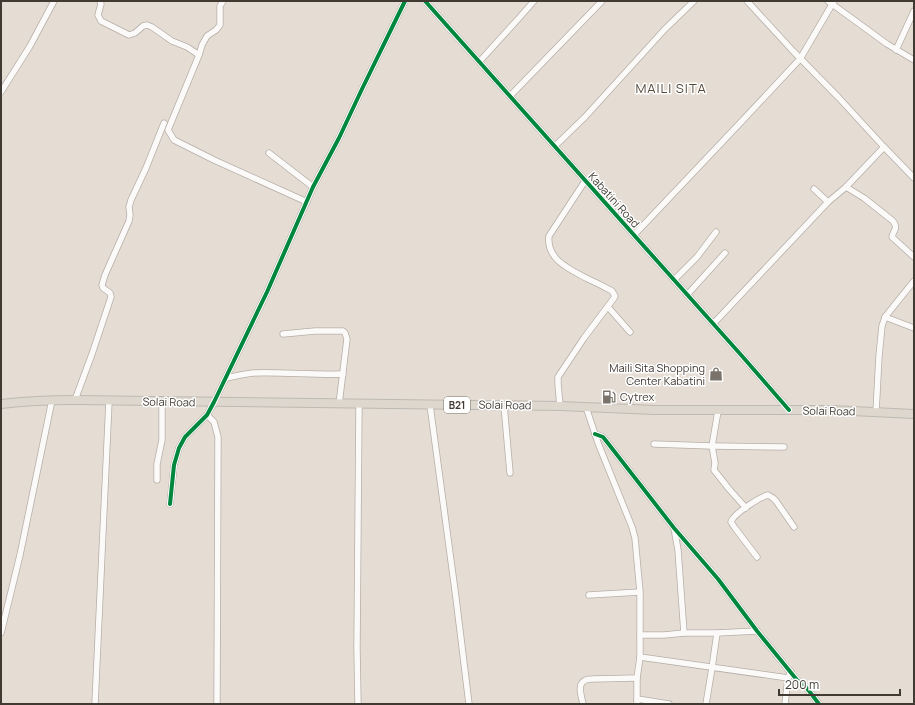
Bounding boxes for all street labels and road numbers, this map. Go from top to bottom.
street label: Kabatini Road [586,169,643,231]
street label: Solai Road [142,394,196,409]
road number: B21 [444,397,470,413]
street label: Solai Road [478,397,532,412]
street label: Solai Road [802,403,856,418]

